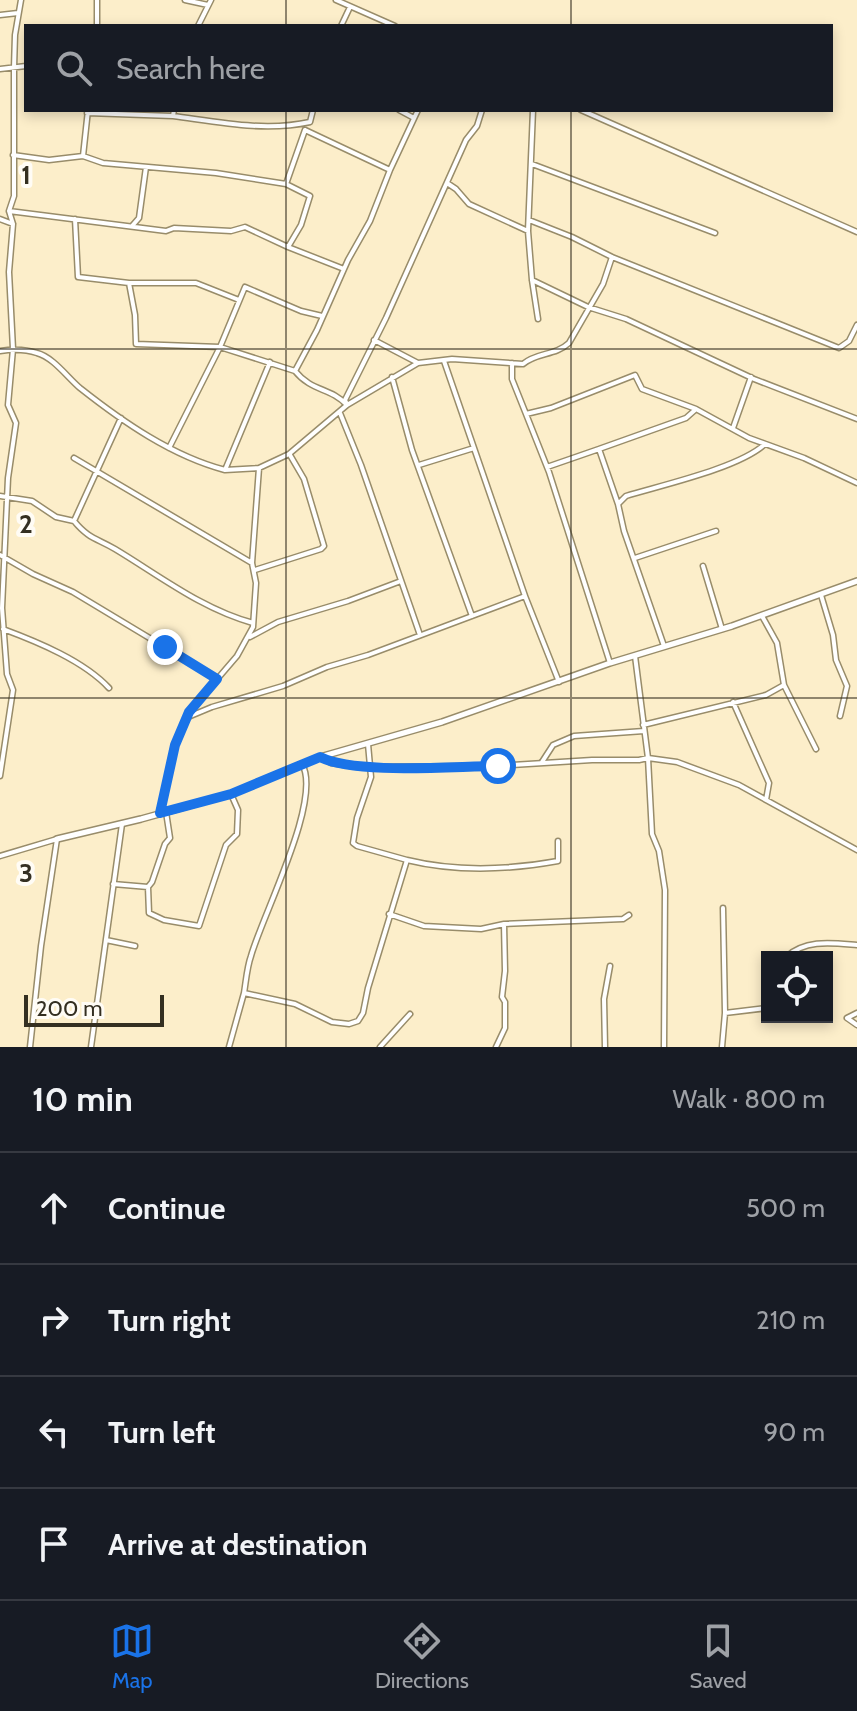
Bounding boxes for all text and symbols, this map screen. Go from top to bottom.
search box [24,24,833,112]
icon: search [52,46,96,90]
text: Search here [116,50,265,87]
text: 1 [21,159,31,191]
text: 2 [19,508,33,540]
route end [147,629,183,665]
route start [480,748,516,784]
text: 3 [19,857,33,889]
map controls [761,951,833,1023]
button: locate [761,951,833,1023]
scale bar [24,991,164,1027]
text: 200 m [36,995,102,1022]
text: 10 min [32,1078,133,1120]
text: Walk · 800 m [673,1083,825,1115]
icon: ahead [32,1186,76,1230]
text: Continue [108,1190,225,1227]
text: 500 m [746,1192,825,1224]
icon: right [32,1298,76,1342]
text: Turn right [108,1302,231,1339]
text: 210 m [756,1304,825,1336]
icon: left [32,1410,76,1454]
text: Turn left [108,1414,216,1451]
text: 90 m [763,1416,825,1448]
icon: arrive [32,1522,76,1566]
text: Arrive at destination [108,1526,368,1563]
tab: Map [110,1619,154,1694]
tab: Directions [375,1619,469,1694]
tab: Saved [690,1619,747,1694]

